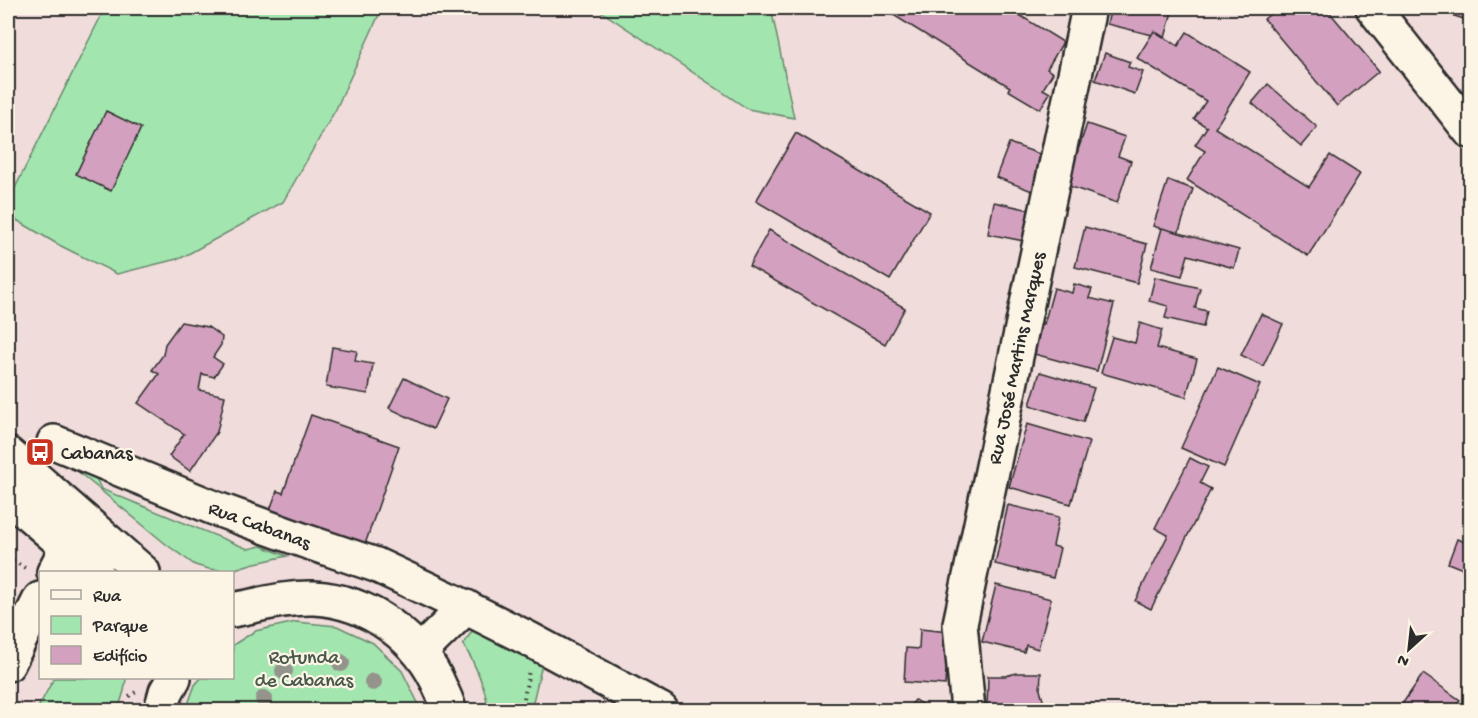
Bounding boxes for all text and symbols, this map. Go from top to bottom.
street label: Rua José Martins Marques [985,250,1052,467]
bus stop icon: Cabanas [24,436,56,468]
place label: Cabanas [61,444,133,467]
street label: Rua Cabanas [204,498,314,557]
legend [39,571,234,679]
text: Rua [93,587,122,608]
text: Parque [92,617,149,638]
north arrow [1379,619,1439,679]
text: Edifício [93,647,147,668]
park label: Rotunda de Cabanas [255,648,354,694]
text: N [1394,648,1413,670]

